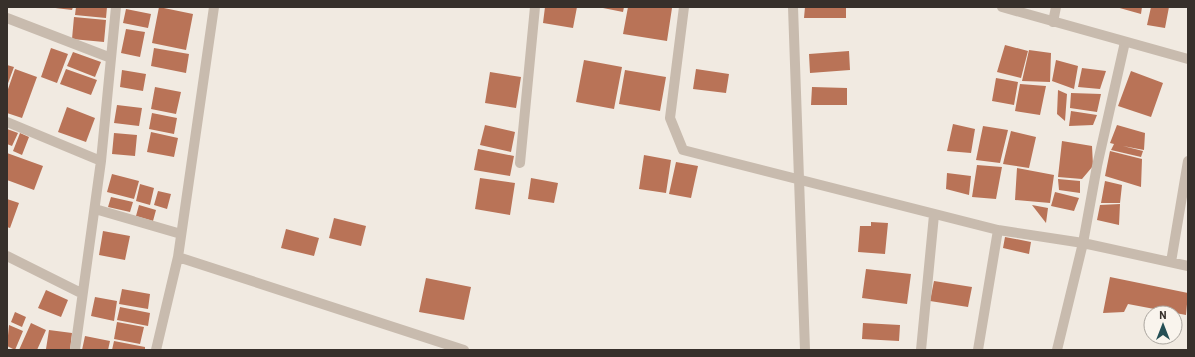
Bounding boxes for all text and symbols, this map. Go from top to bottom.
north arrow [1143,305,1183,345]
text: N [1159,308,1167,321]

